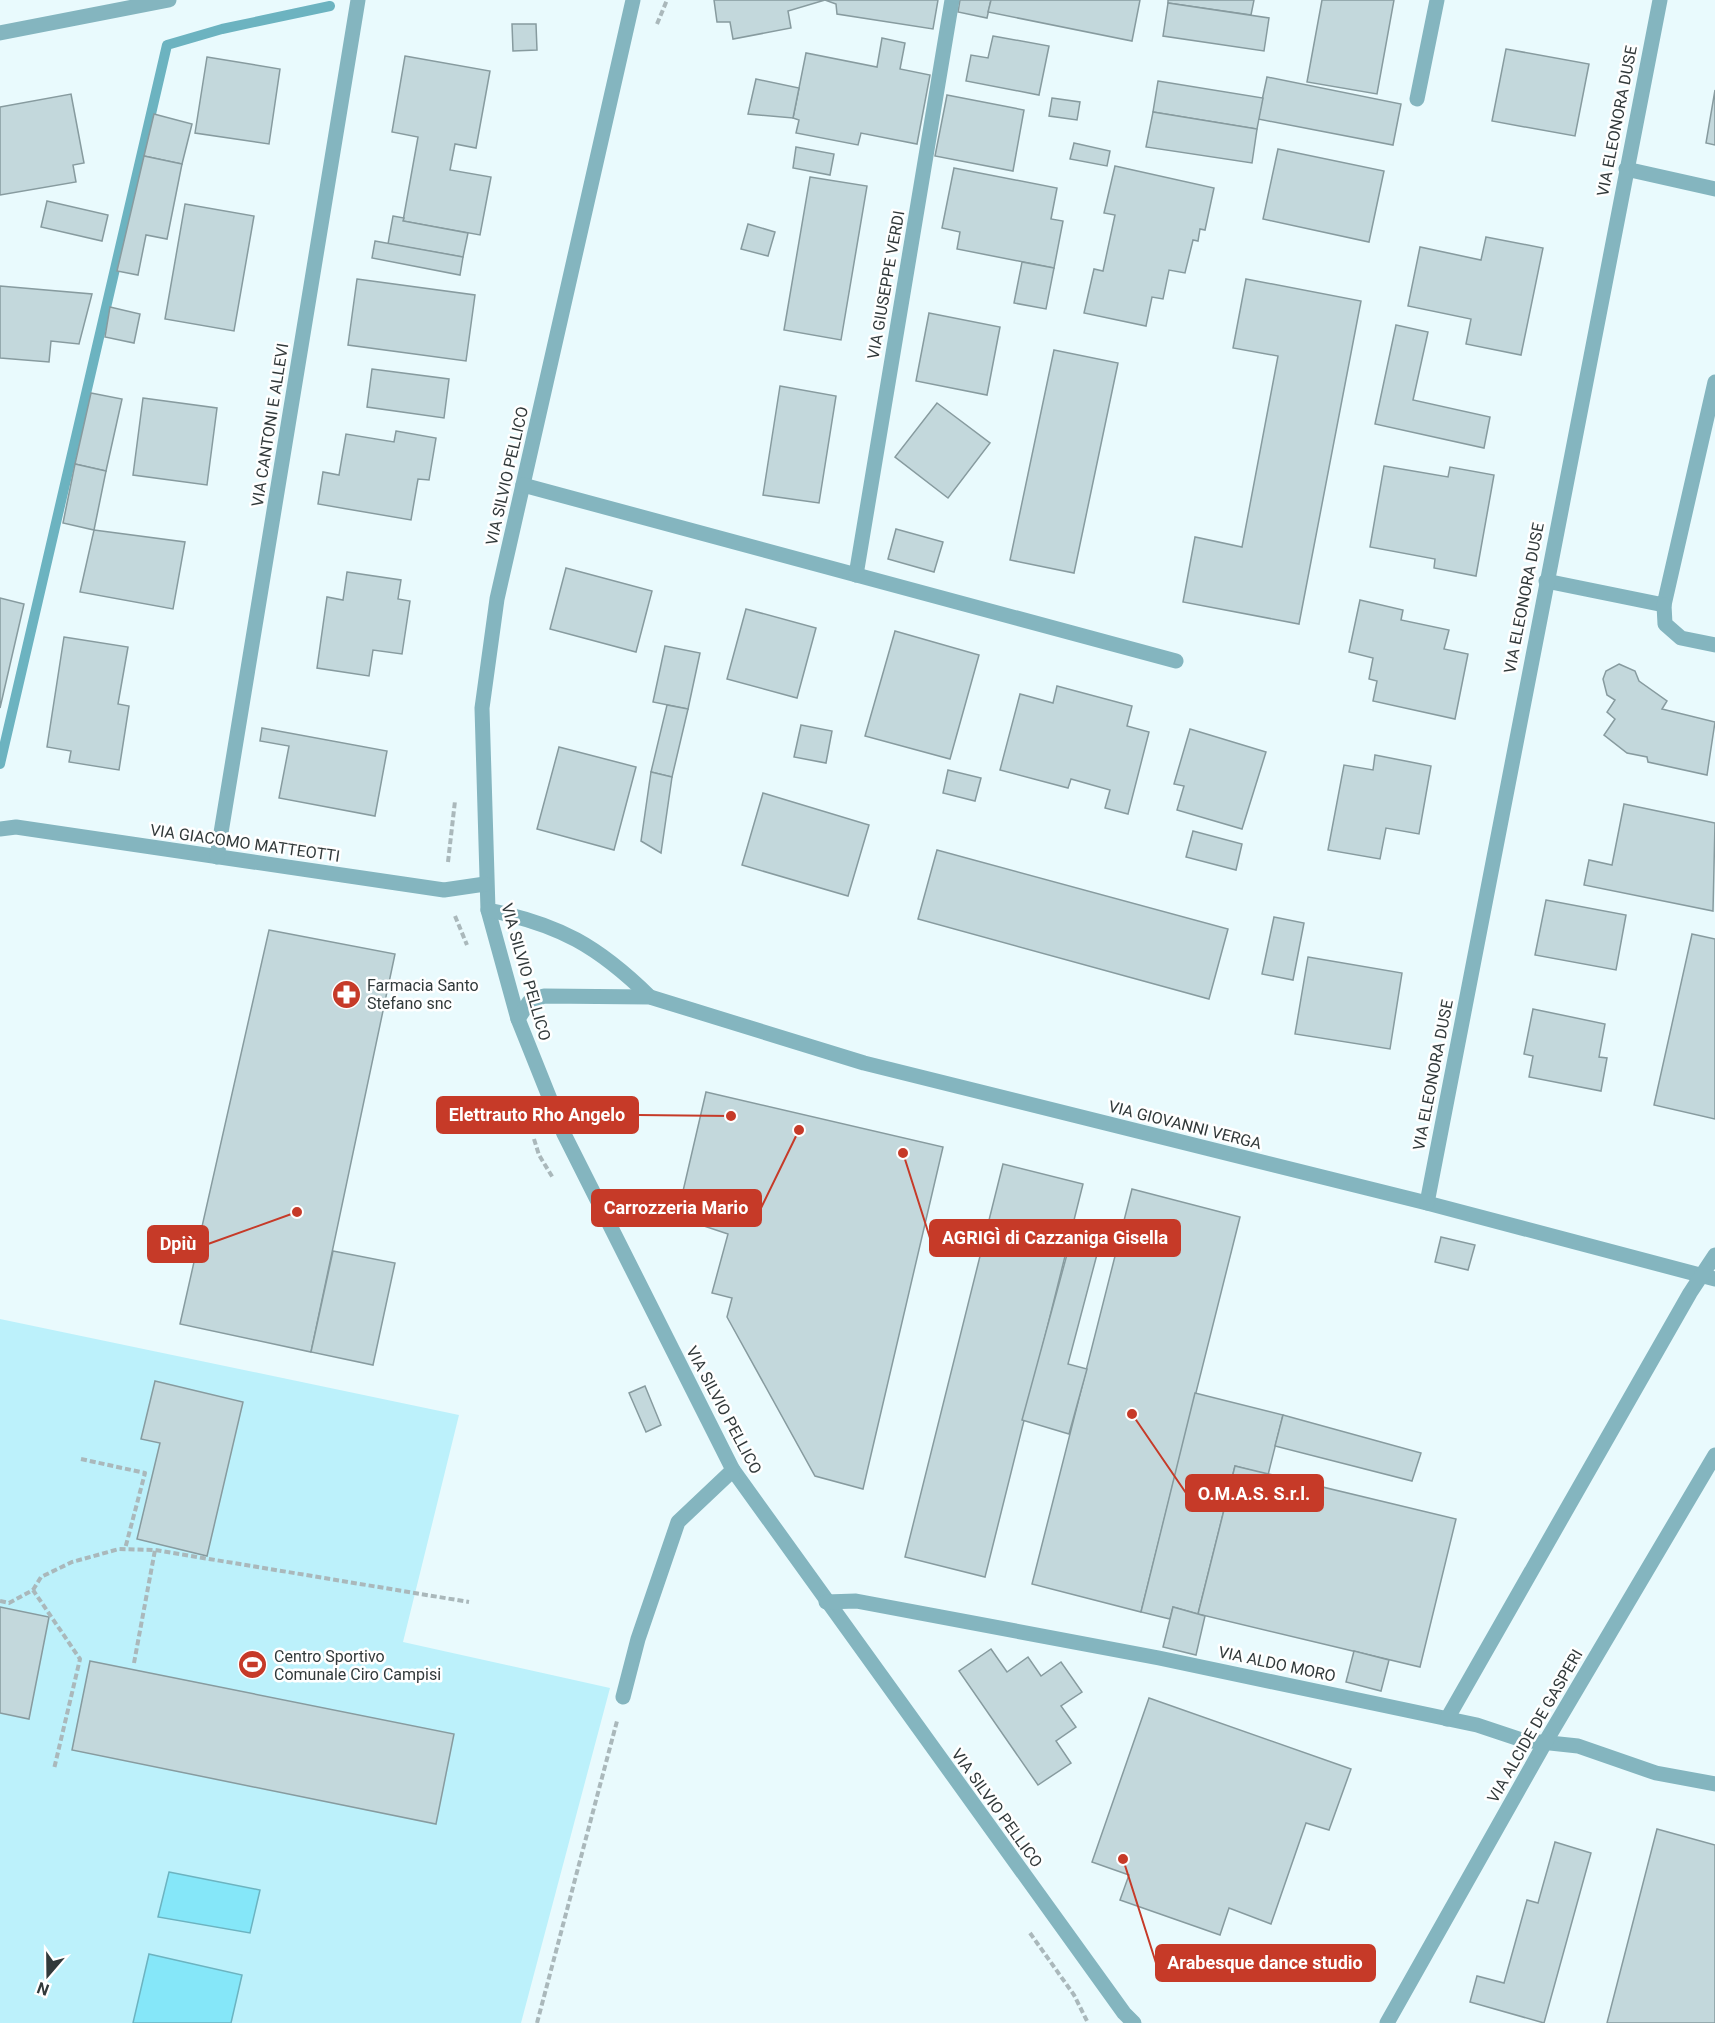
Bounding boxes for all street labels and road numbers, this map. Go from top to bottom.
street label: VIA ELEONORA DUSE [1593,44,1641,198]
street label: VIA GIUSEPPE VERDI [864,209,908,361]
street label: VIA CANTONI E ALLEVI [248,342,292,508]
street label: VIA SILVIO PELLICO [482,405,532,547]
street label: VIA ELEONORA DUSE [1500,521,1548,675]
street label: VIA GIACOMO MATTEOTTI [149,820,341,866]
street label: VIA SILVIO PELLICO [497,901,555,1043]
street label: VIA ELEONORA DUSE [1409,998,1457,1152]
street label: VIA GIOVANNI VERGA [1107,1097,1264,1153]
street label: VIA SILVIO PELLICO [682,1343,766,1477]
street label: VIA ALDO MORO [1217,1642,1337,1686]
street label: VIA ALCIDE DE GASPERI [1483,1646,1587,1806]
street label: VIA SILVIO PELLICO [948,1745,1046,1871]

